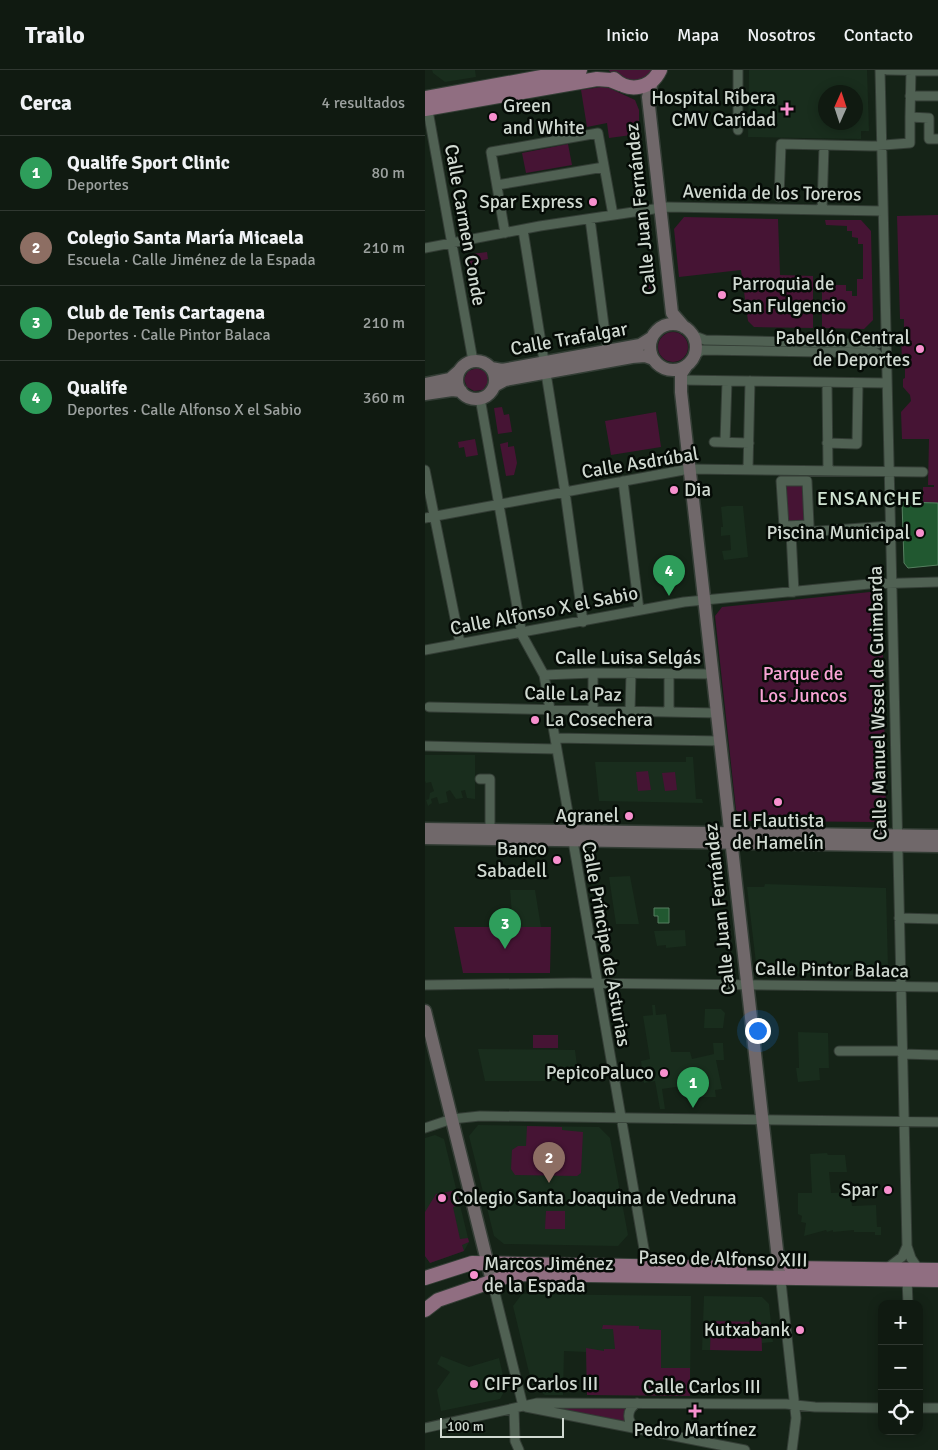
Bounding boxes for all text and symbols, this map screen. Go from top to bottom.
text: Trailo [25,20,85,50]
text: Inicio [606,24,649,46]
text: Mapa [677,24,719,46]
text: Nosotros [747,24,816,46]
text: Contacto [844,24,913,46]
north arrow [818,85,863,130]
place label: Hospital Ribera CMV Caridad [651,86,776,132]
text: Cerca [20,90,72,116]
text: 4 resultados [322,93,405,113]
place label: Green and White [503,94,585,140]
marker: Hospital Ribera CMV Caridad [780,102,794,116]
marker: Green and White [487,111,499,123]
street label: Calle Juan Fernández [620,122,662,296]
street label: Calle Carmen Conde [439,142,491,308]
text: Qualife Sport Clinic [67,151,230,175]
text: 1 [32,163,40,183]
text: 80 m [371,163,405,183]
text: Deportes [67,175,129,195]
street label: Avenida de los Toreros [682,179,862,207]
place label: Spar Express [479,190,583,214]
marker: Spar Express [587,196,599,208]
text: Colegio Santa María Micaela [67,226,304,250]
text: 2 [32,238,40,258]
text: 210 m [363,238,405,258]
text: Escuela · Calle Jiménez de la Espada [67,250,316,270]
place label: Parroquia de San Fulgencio [732,272,846,318]
marker: Parroquia de San Fulgencio [716,289,728,301]
text: Club de Tenis Cartagena [67,301,265,325]
text: 3 [32,313,40,333]
text: 210 m [363,313,405,333]
street label: Calle Trafalgar [509,317,629,361]
text: Deportes · Calle Pintor Balaca [67,325,271,345]
place label: Pabellón Central de Deportes [775,326,910,372]
marker: Pabellón Central de Deportes [914,343,926,355]
text: Qualife [67,376,127,400]
text: 4 [32,388,40,408]
text: 360 m [363,388,405,408]
text: Deportes · Calle Alfonso X el Sabio [67,400,302,420]
street label: Calle Asdrúbal [580,442,700,484]
place label: Dia [684,478,711,502]
marker: Dia [668,484,680,496]
district label: ENSANCHE [817,486,923,511]
place label: Piscina Municipal [766,521,910,545]
marker: Piscina Municipal [914,527,926,539]
pin: 4 [653,555,685,596]
street label: Calle Manuel Wssel de Guimbarda [864,566,892,840]
street label: Calle Alfonso X el Sabio [448,581,640,641]
street label: Calle Luisa Selgás [555,646,701,670]
park label: Parque de Los Juncos [759,662,847,708]
street label: Calle La Paz [524,681,622,707]
place label: La Cosechera [545,708,653,732]
marker: La Cosechera [529,714,541,726]
marker: El Flautista de Hamelín [772,796,784,808]
place label: Agranel [556,804,619,828]
place label: El Flautista de Hamelín [732,809,824,855]
marker: Agranel [623,810,635,822]
street label: Calle Juan Fernández [699,822,741,996]
place label: Banco Sabadell [477,837,547,883]
street label: Calle Príncipe de Asturias [576,840,636,1048]
marker: Banco Sabadell [551,854,563,866]
pin: 3 [489,908,521,949]
street label: Calle Pintor Balaca [755,957,909,983]
your location [745,1018,771,1044]
place label: PepicoPaluco [546,1061,654,1085]
marker: PepicoPaluco [658,1067,670,1079]
pin: 1 [677,1067,709,1108]
pin: 2 [533,1142,565,1183]
place label: Spar [841,1178,878,1202]
marker: Spar [882,1184,894,1196]
place label: Colegio Santa Joaquina de Vedruna [452,1186,737,1210]
marker: Colegio Santa Joaquina de Vedruna [436,1192,448,1204]
street label: Paseo de Alfonso XIII [638,1246,808,1272]
place label: Marcos Jiménez de la Espada [484,1252,614,1298]
marker: Marcos Jiménez de la Espada [468,1269,480,1281]
map controls [878,1300,923,1435]
button: + [878,1300,923,1345]
place label: Kutxabank [704,1318,790,1342]
marker: Kutxabank [794,1324,806,1336]
button: − [878,1345,923,1390]
place label: CIFP Carlos III [484,1372,598,1396]
street label: Calle Carlos III [643,1375,761,1399]
marker: CIFP Carlos III [468,1378,480,1390]
button: locate [878,1390,923,1435]
marker: Pedro Martínez [689,1405,701,1417]
scale bar [440,1415,564,1438]
text: 100 m [447,1418,484,1435]
place label: Pedro Martínez [633,1418,757,1442]

